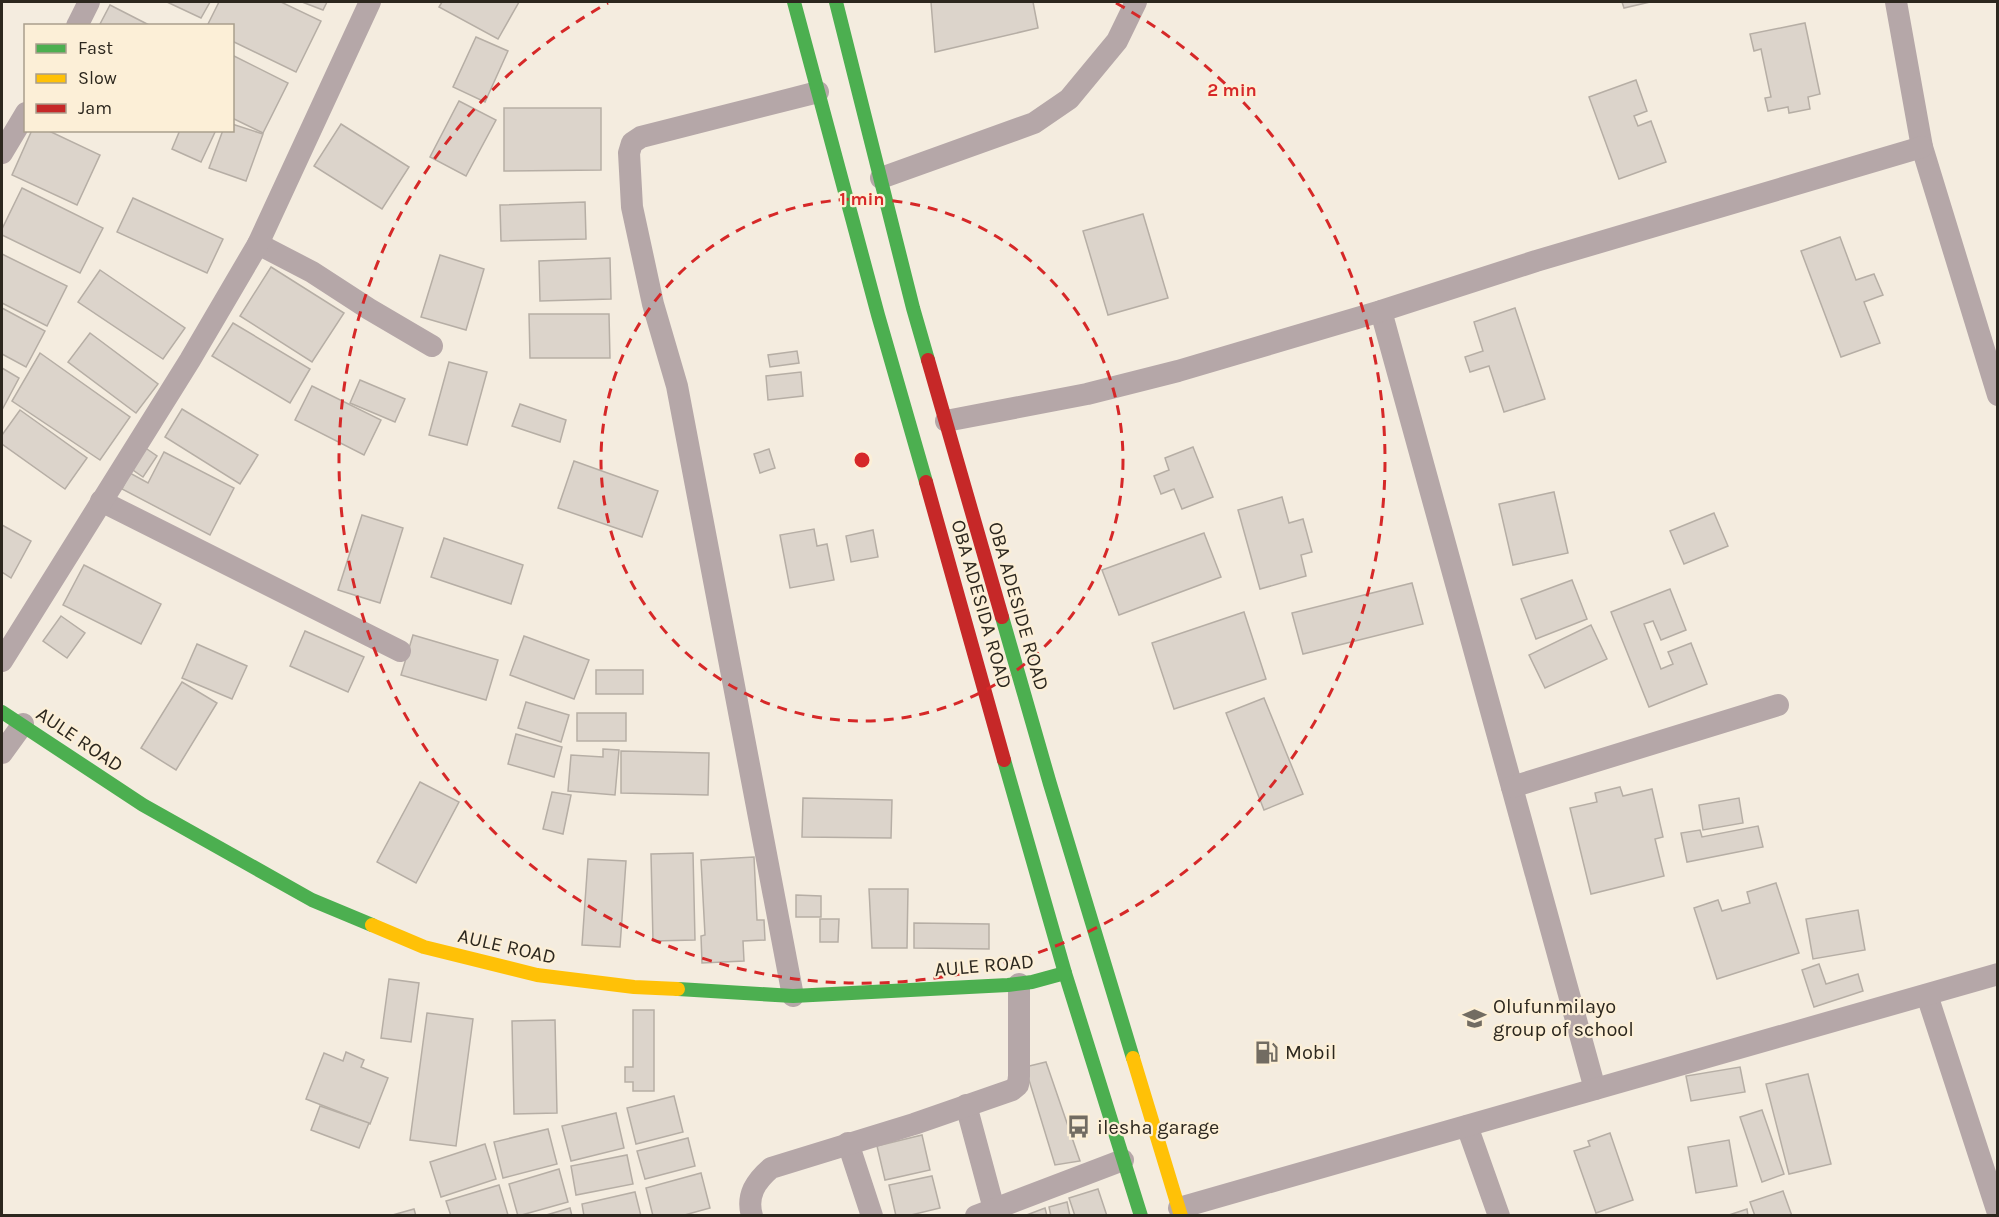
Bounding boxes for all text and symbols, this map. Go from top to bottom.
legend [24,24,234,132]
text: Fast [78,37,113,59]
text: Slow [78,67,117,89]
text: 2 min [1207,79,1257,101]
text: Jam [78,97,112,119]
text: 1 min [839,188,885,210]
centre of rings [852,450,872,470]
street label: OBA ADESIDA ROAD [946,517,1017,691]
street label: OBA ADESIDE ROAD [983,519,1054,693]
street label: AULE ROAD [32,702,127,777]
street label: AULE ROAD [456,924,558,969]
street label: AULE ROAD [933,950,1035,981]
place label: Olufunmilayo group of school [1493,995,1634,1041]
school or university icon: Olufunmilayo group of school [1462,1005,1488,1031]
fuel station icon: Mobil [1254,1039,1280,1065]
place label: Mobil [1285,1041,1336,1064]
bus stop icon: ilesha garage [1066,1114,1092,1140]
place label: ilesha garage [1097,1116,1219,1139]

